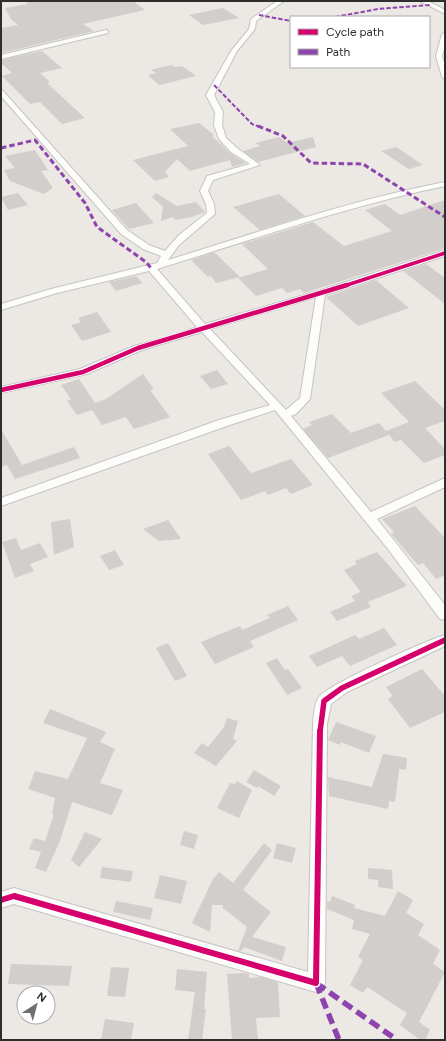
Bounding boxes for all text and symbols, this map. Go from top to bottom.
legend [290,16,430,68]
text: Cycle path [326,25,384,39]
text: Path [326,45,350,59]
north arrow [16,985,56,1025]
text: N [34,990,49,1005]

